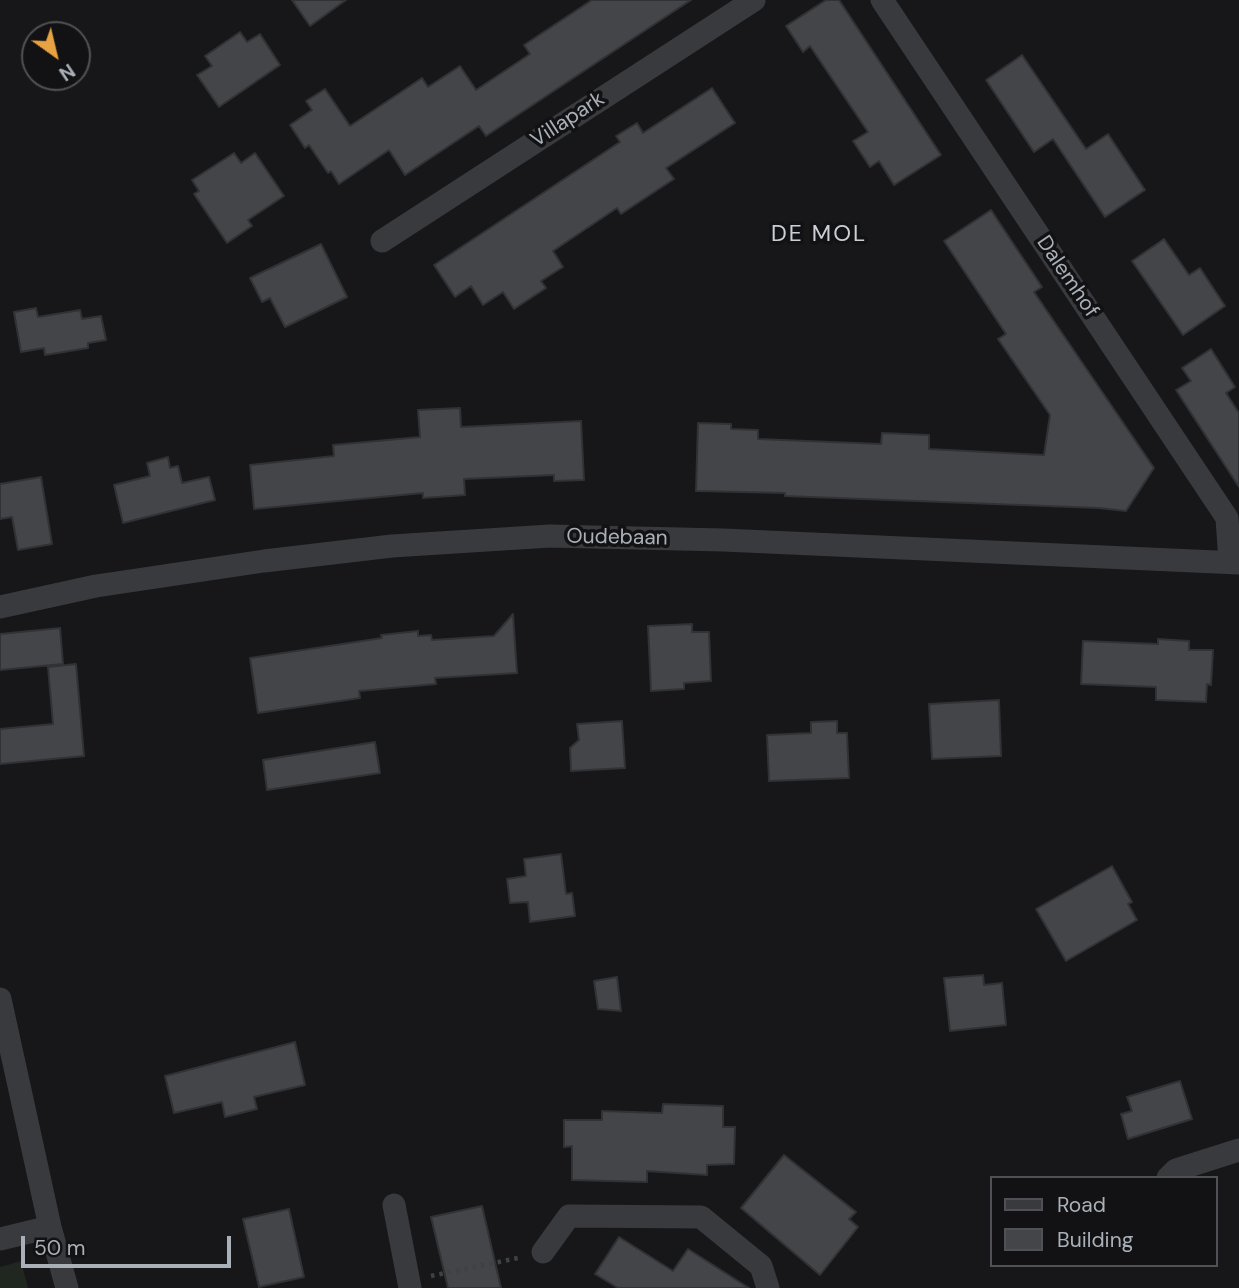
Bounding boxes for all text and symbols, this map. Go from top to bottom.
north arrow [21,21,91,91]
text: N [54,58,80,86]
street label: Villapark [526,87,610,153]
district label: DE MOL [772,221,866,249]
street label: Dalemhof [1031,231,1103,323]
street label: Oudebaan [566,525,668,551]
legend [990,1176,1218,1267]
text: Road [1057,1191,1106,1219]
scale bar [24,1222,234,1266]
text: Building [1057,1226,1133,1254]
text: 50 m [34,1234,85,1262]

